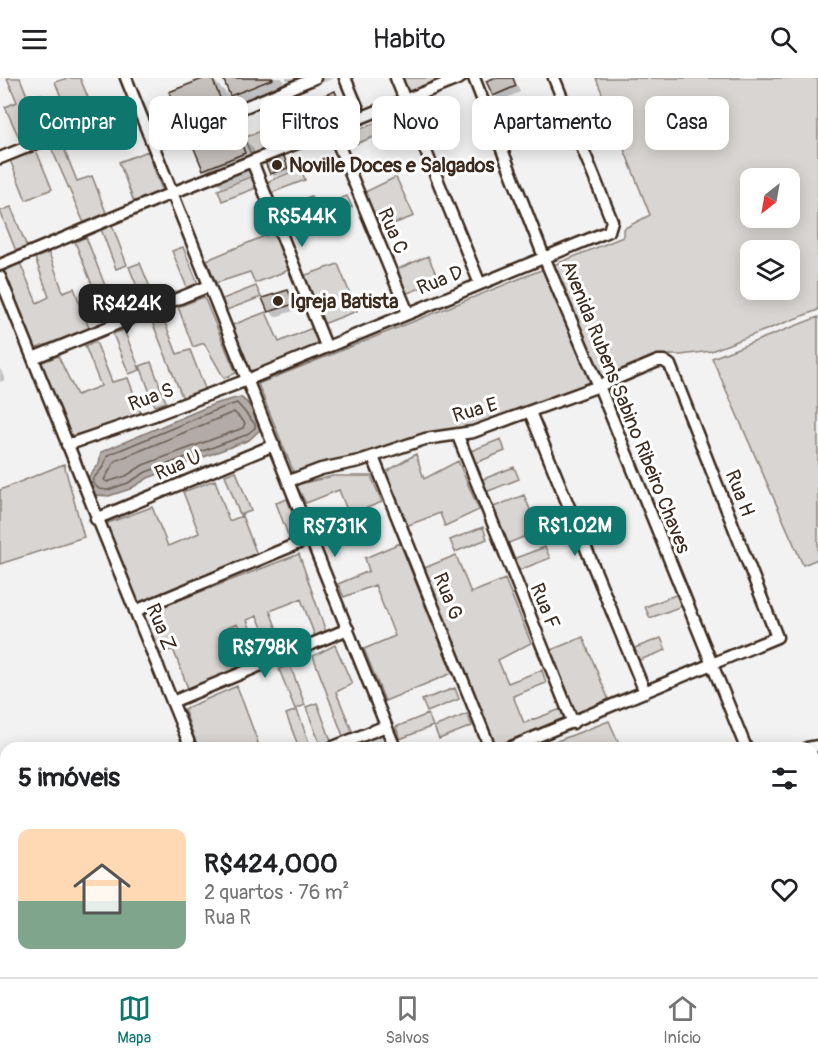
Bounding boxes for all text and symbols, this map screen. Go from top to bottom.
icon: menu [18,23,51,56]
text: Habito [372,23,446,56]
icon: search [767,23,800,56]
chip: Comprar [18,96,137,150]
chip: Alugar [149,96,248,150]
chip: Filtros [260,96,360,150]
chip: Novo [372,96,460,150]
chip: Apartamento [472,96,633,150]
chip: Casa [645,96,729,150]
place label: Noville Doces e Salgados [289,153,495,178]
marker: Noville Doces e Salgados [270,158,284,172]
north arrow [740,168,800,228]
map controls [740,168,800,300]
pin: R$544K [253,197,351,248]
text: R$544K [268,204,336,229]
street label: Rua C [372,204,414,258]
button: layers [740,240,800,300]
street label: Avenida Rubens Sabino Ribeiro Chaves [556,257,696,557]
street label: Rua D [413,259,467,301]
pin: R$424K [78,284,176,335]
place label: Igreja Batista [290,289,398,314]
text: R$424K [93,291,161,316]
marker: Igreja Batista [271,294,285,308]
street label: Rua S [125,377,177,417]
street label: Rua E [450,392,500,428]
street label: Rua U [151,444,205,486]
street label: Rua H [720,466,760,520]
pin: R$1.02M [520,506,630,557]
pin: R$731K [286,507,384,558]
text: R$1.02M [538,513,612,538]
text: R$731K [303,514,367,539]
street label: Rua G [427,569,469,623]
street label: Rua F [525,579,565,633]
street label: Rua Z [140,600,182,655]
pin: R$798K [216,628,314,679]
text: R$798K [232,635,298,660]
text: 5 imóveis [18,762,120,794]
icon: filters [768,762,801,795]
text: R$424,000 [204,848,338,880]
icon: home [66,853,138,925]
icon: heart [768,873,801,906]
text: 2 quartos · 76 m² [204,880,349,905]
text: Rua R [204,905,251,930]
tab: Mapa [117,992,151,1048]
tab: Salvos [385,992,429,1048]
tab: Início [663,992,701,1048]

